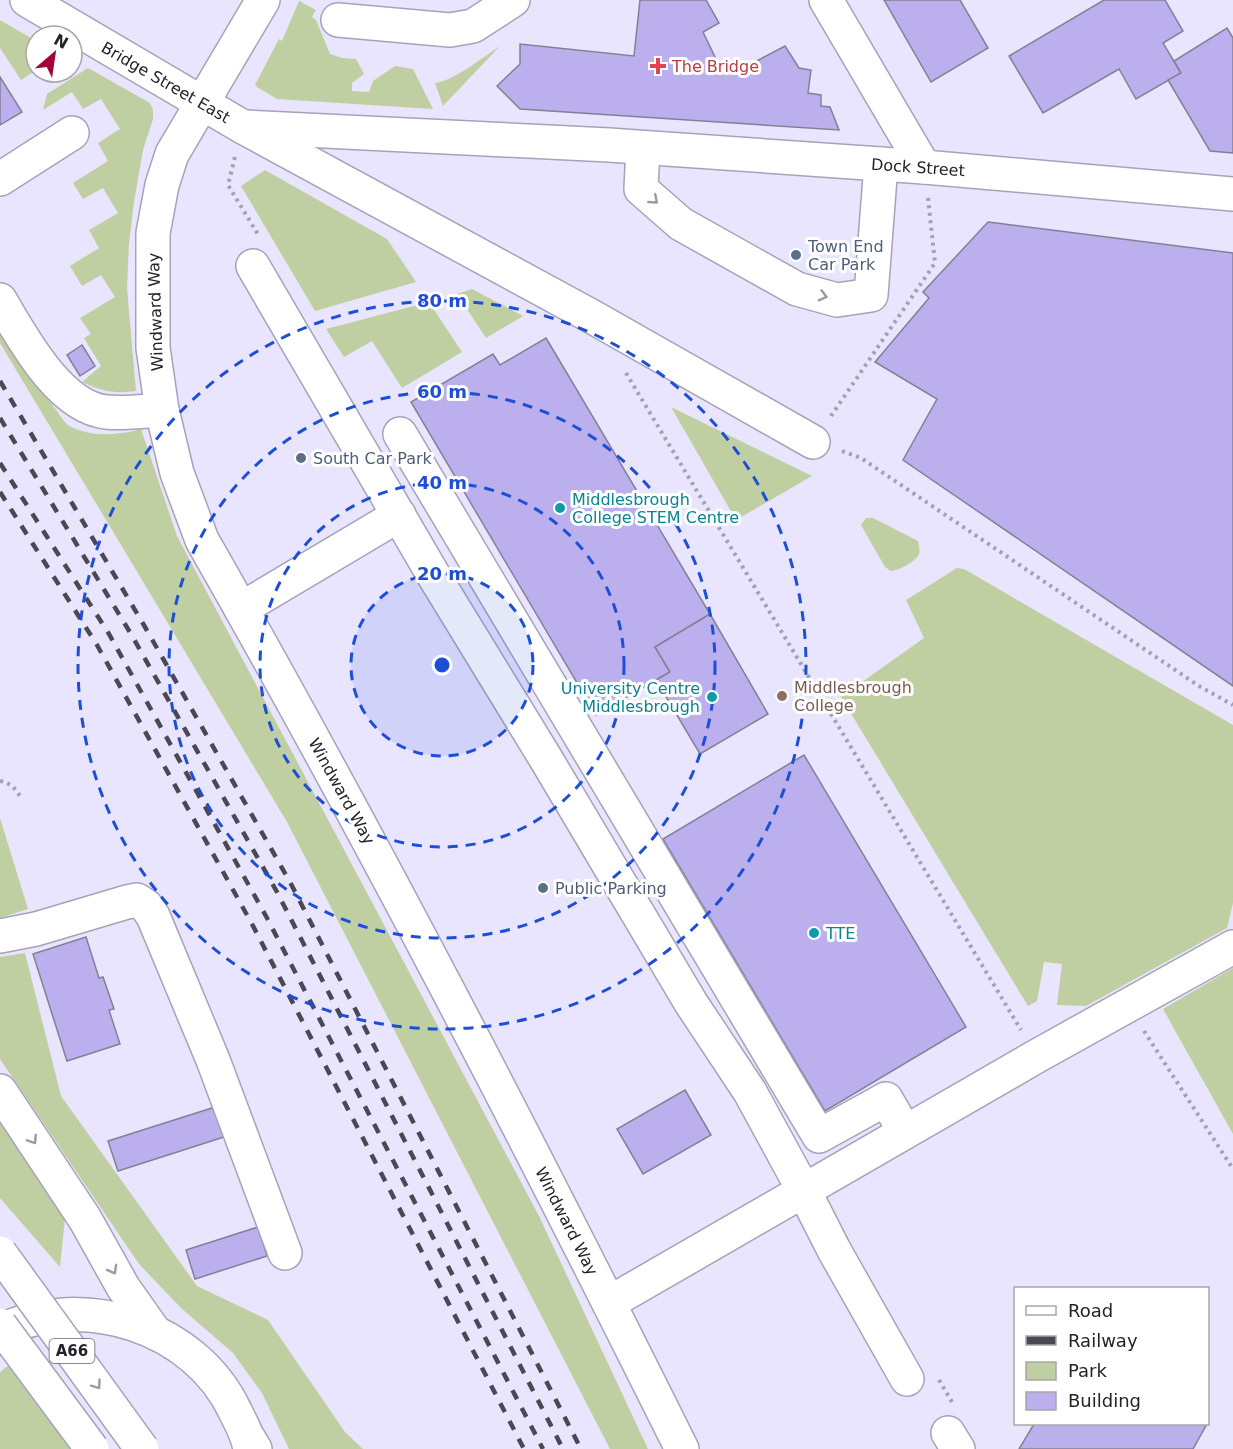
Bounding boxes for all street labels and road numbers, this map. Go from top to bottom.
street label: Bridge Street East [98,38,233,127]
street label: Dock Street [870,155,965,180]
street label: Windward Way [144,252,167,372]
street label: Windward Way [304,735,379,848]
street label: Windward Way [531,1164,602,1278]
road number: A66 [50,1339,94,1363]

